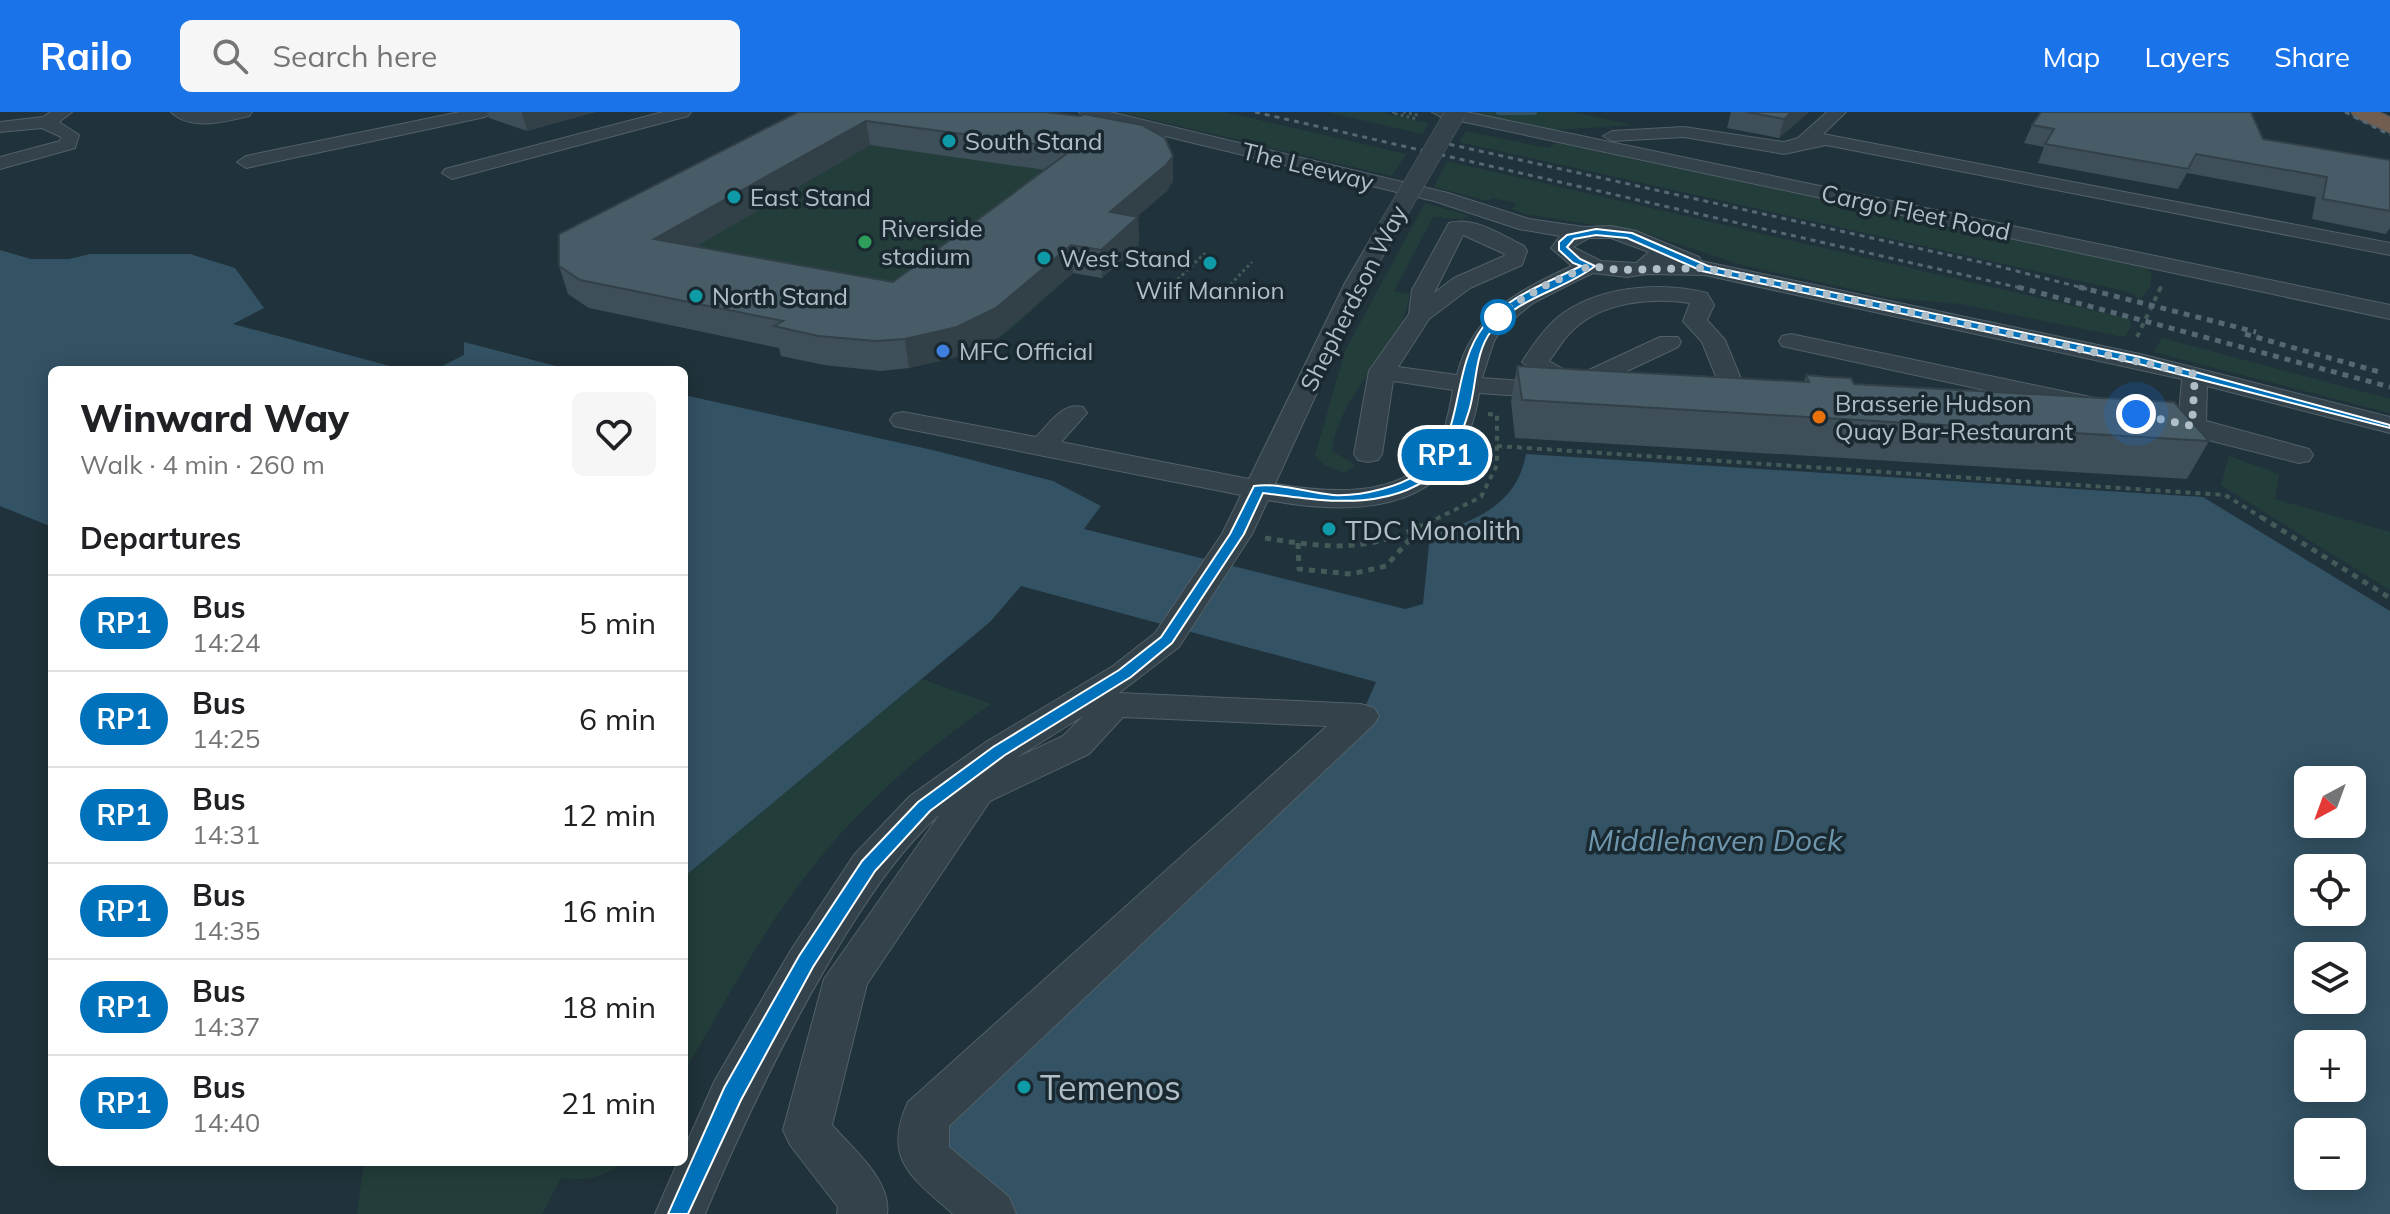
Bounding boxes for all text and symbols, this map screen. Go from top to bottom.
search box [180,20,740,92]
text: Railo [40,32,132,80]
icon: search [208,34,252,78]
text: Search here [272,37,437,75]
text: Map [2043,39,2100,74]
text: Layers [2144,39,2230,74]
text: Share [2274,39,2350,74]
place label: South Stand [965,126,1102,156]
marker: South Stand [940,132,958,150]
street label: The Leeway [1239,135,1377,197]
street label: Cargo Fleet Road [1819,177,2013,247]
place label: East Stand [750,182,871,212]
marker: East Stand [725,188,743,206]
street label: Shepherdson Way [1293,200,1413,396]
place label: Riverside stadium [881,213,983,271]
marker: Riverside stadium [856,233,874,251]
place label: West Stand [1060,243,1191,273]
marker: West Stand [1035,249,1053,267]
marker: Wilf Mannion [1201,254,1219,272]
place label: Wilf Mannion [1135,275,1285,305]
place label: North Stand [712,281,848,311]
marker: North Stand [687,287,705,305]
unlabelled marker [1481,300,1515,334]
place label: MFC Official [959,336,1093,366]
marker: MFC Official [934,342,952,360]
place label: Brasserie Hudson Quay Bar-Restaurant [1835,388,2073,446]
button: heart [572,392,656,476]
text: Winward Way [80,394,349,442]
your location [2116,394,2156,434]
marker: Brasserie Hudson Quay Bar-Restaurant [1810,408,1828,426]
line badge: RP1 [1399,429,1491,481]
text: RP1 [1417,437,1473,472]
text: Walk · 4 min · 260 m [80,448,325,481]
place label: TDC Monolith [1345,512,1521,547]
text: Departures [80,519,241,557]
marker: TDC Monolith [1320,520,1338,538]
text: Bus [192,588,246,626]
text: 5 min [579,604,656,642]
text: RP1 [96,605,152,640]
text: 14:24 [192,626,260,659]
text: Bus [192,684,246,722]
text: 6 min [579,700,656,738]
text: RP1 [96,701,152,736]
text: 14:25 [192,722,260,755]
north arrow [2294,766,2366,838]
map controls [2294,766,2366,1190]
text: Bus [192,780,246,818]
text: 12 min [561,796,656,834]
text: RP1 [96,797,152,832]
text: 14:31 [192,818,260,851]
water label: Middlehaven Dock [1587,821,1844,859]
button: locate [2294,854,2366,926]
text: Bus [192,876,246,914]
text: 16 min [561,892,656,930]
text: RP1 [96,893,152,928]
text: 14:35 [192,914,260,947]
button: layers [2294,942,2366,1014]
text: Bus [192,972,246,1010]
text: 18 min [561,988,656,1026]
text: RP1 [96,989,152,1024]
text: 14:37 [192,1010,260,1043]
button: + [2294,1030,2366,1102]
place label: Temenos [1040,1066,1181,1109]
text: Bus [192,1068,246,1106]
marker: Temenos [1015,1078,1033,1096]
text: 21 min [561,1084,656,1122]
text: RP1 [96,1085,152,1120]
text: 14:40 [192,1106,260,1139]
button: − [2294,1118,2366,1190]

